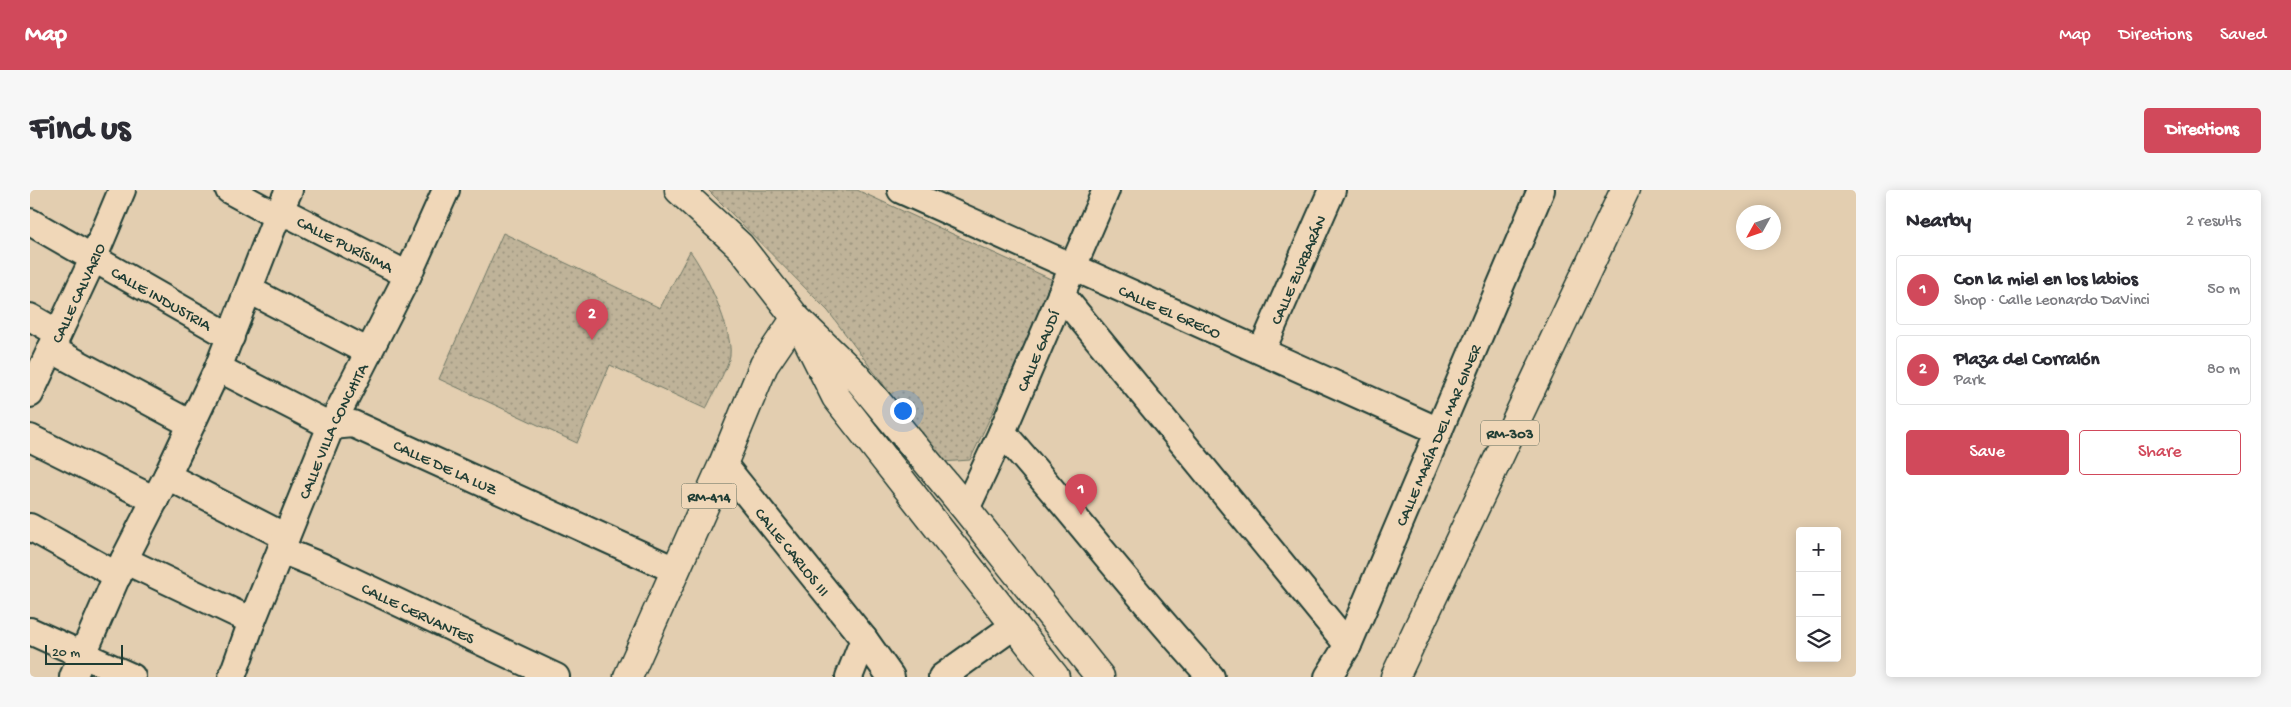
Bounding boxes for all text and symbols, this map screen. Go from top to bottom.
text: Map [25,21,67,50]
text: Map [2059,25,2091,46]
text: Directions [2119,25,2192,46]
text: Saved [2220,25,2266,46]
button: Directions [2144,108,2261,153]
text: Find us [30,110,130,151]
north arrow [1736,205,1781,250]
text: Nearby [1906,210,1971,235]
street label: CALLE ZURBARÁN [1268,213,1333,328]
text: 2 results [2186,213,2241,232]
street label: CALLE PURÍSIMA [293,214,397,280]
street label: CALLE CALVARIO [49,241,112,347]
street label: CALLE INDUSTRIA [107,264,215,338]
text: Con la miel en los labios [1954,269,2138,292]
text: 1 [1920,281,1926,300]
text: 50 m [2207,281,2240,300]
street label: CALLE EL GRECO [1115,283,1223,345]
text: Shop · Calle Leonardo DaVinci [1954,292,2150,311]
pin: 2 [576,299,608,340]
street label: CALLE GAUDÍ [1015,308,1066,395]
street label: CALLE MARÍA DEL MAR GINER [1394,342,1487,530]
text: Plaza del Corralón [1954,349,2100,372]
street label: CALLE VILLA CONCHITA [296,360,375,503]
text: 2 [1919,361,1927,380]
text: 80 m [2207,361,2240,380]
text: Park [1954,372,1985,391]
your location [890,398,916,424]
road number: RM-303 [1481,420,1539,446]
button: Save [1906,430,2069,475]
button: Share [2079,430,2241,475]
street label: CALLE DE LA LUZ [389,437,500,501]
pin: 1 [1065,474,1097,515]
road number: RM-414 [682,484,736,508]
street label: CALLE CARLOS III [749,505,832,602]
map controls [1796,527,1841,662]
button: + [1796,527,1841,572]
button: − [1796,572,1841,617]
street label: CALLE CERVANTES [357,580,477,650]
button: layers [1796,617,1841,662]
scale bar [45,642,122,665]
text: 20 m [52,645,80,662]

